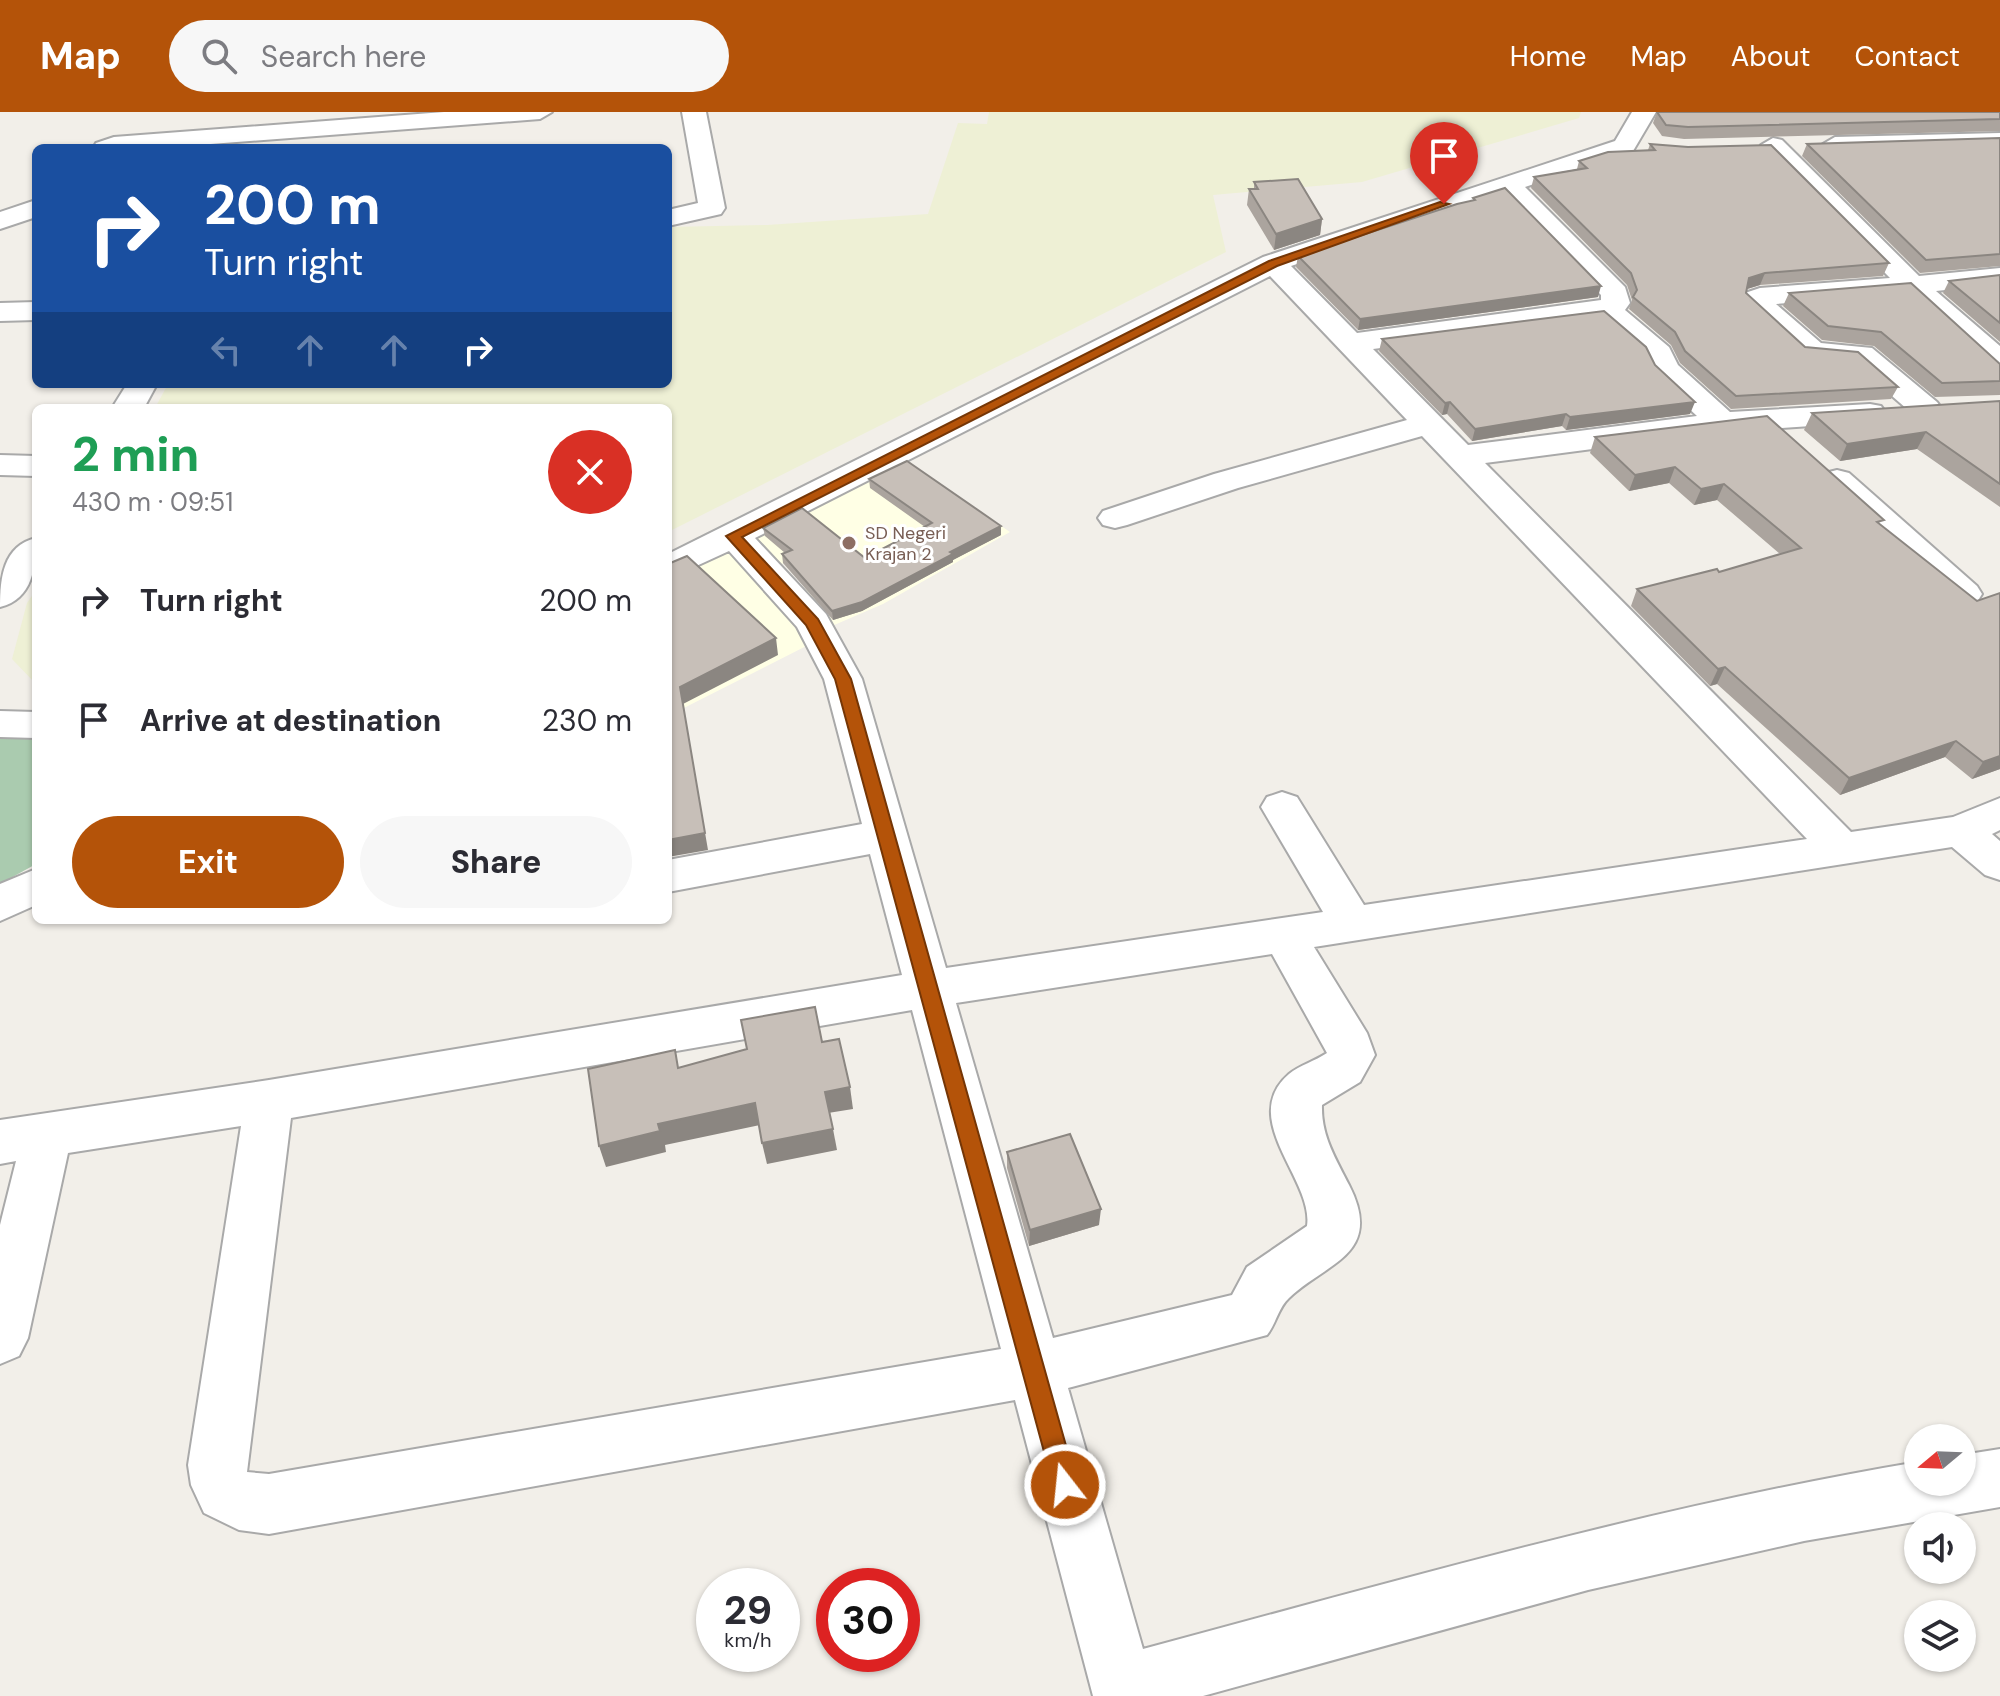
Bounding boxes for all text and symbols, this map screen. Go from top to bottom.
search box [169,20,729,92]
text: Map [40,31,121,81]
icon: search [197,34,241,78]
text: Search here [261,37,426,76]
text: Home [1510,38,1586,75]
text: Map [1630,38,1687,75]
text: About [1731,38,1810,75]
text: Contact [1854,38,1960,75]
pin [1410,122,1478,204]
icon: arrive [1422,134,1466,178]
text: 200 m [204,168,381,241]
icon: right [72,176,176,280]
text: Turn right [204,239,363,286]
icon: left [204,328,248,372]
icon: ahead [288,328,332,372]
icon: ahead [372,328,416,372]
icon: right [456,328,500,372]
text: 2 min [72,423,199,486]
button: close [548,430,632,514]
text: 430 m · 09:51 [72,485,233,519]
place label: SD Negeri Krajan 2 [865,521,946,566]
marker: SD Negeri Krajan 2 [840,534,858,552]
icon: right [72,578,116,622]
text: Turn right [140,581,283,620]
text: 200 m [539,581,632,620]
icon: arrive [72,698,116,742]
text: Arrive at destination [140,701,441,740]
text: 230 m [542,701,632,740]
button: Exit [72,816,344,908]
button: Share [360,816,632,908]
north arrow [1904,1424,1976,1496]
map controls [1904,1424,1976,1672]
position arrow [1023,1443,1107,1527]
button: sound [1904,1512,1976,1584]
speed limit sign: 30 [816,1568,920,1672]
text: 29 [724,1584,772,1636]
button: layers [1904,1600,1976,1672]
text: km/h [724,1627,772,1653]

